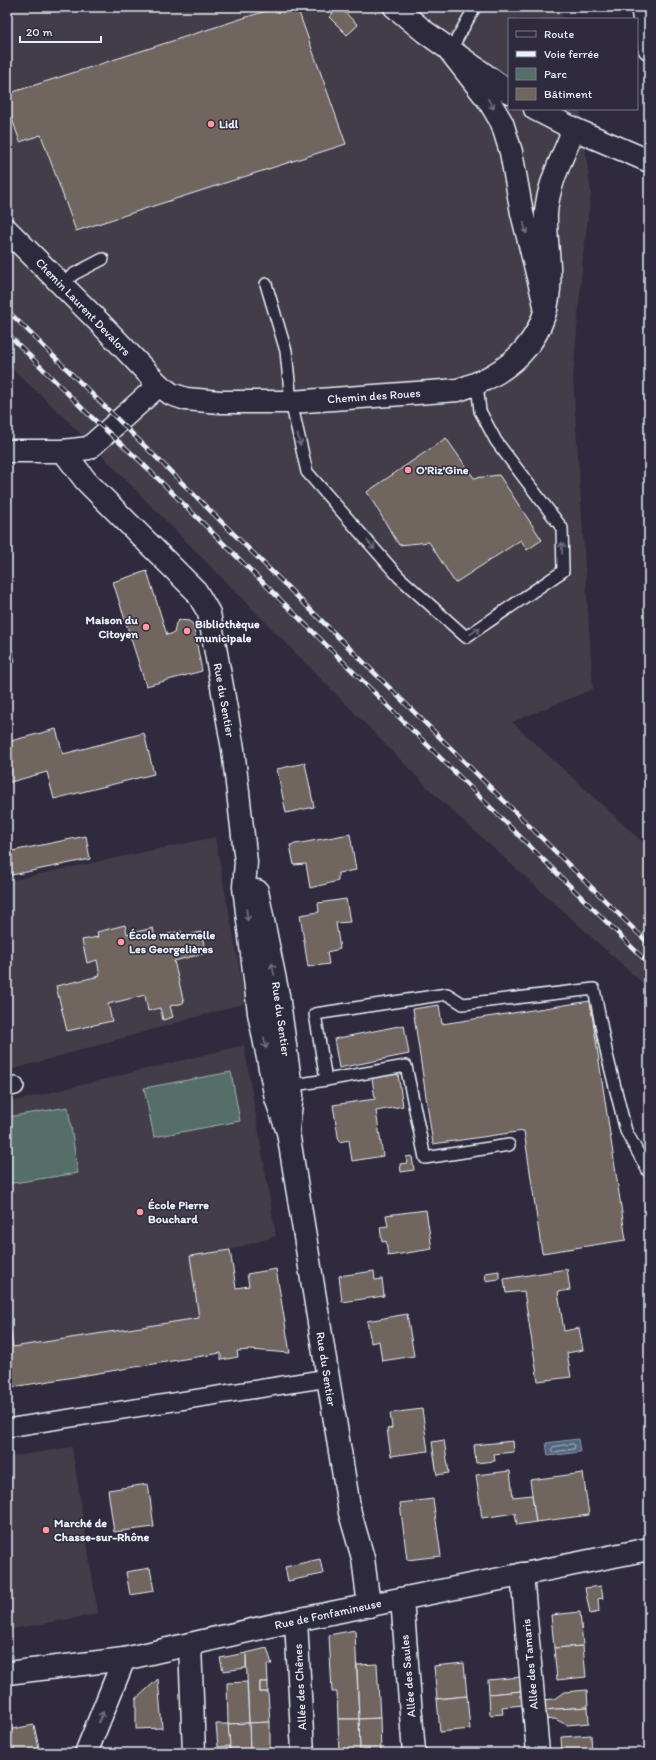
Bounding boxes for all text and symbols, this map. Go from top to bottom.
scale bar [20,18,101,44]
legend [508,18,638,110]
text: 20 m [26,25,53,39]
text: Route [544,27,574,41]
text: Voie ferrée [544,47,599,61]
text: Parc [544,67,567,81]
text: Bâtiment [544,87,593,101]
one-way arrow [487,98,495,110]
place label: Lidl [219,117,239,131]
marker: Lidl [206,119,216,129]
one-way arrow [522,222,530,235]
street label: Chemin Laurent Devalors [33,255,133,359]
street label: Chemin des Roues [327,386,421,406]
one-way arrow [296,433,303,446]
place label: O'Riz'Gine [416,463,469,477]
marker: O'Riz'Gine [403,465,413,475]
one-way arrow [366,539,375,550]
one-way arrow [558,542,566,555]
place label: Maison du Citoyen [86,613,138,642]
place label: Bibliothèque municipale [194,617,260,646]
marker: Maison du Citoyen [141,622,151,632]
marker: Bibliothèque municipale [182,626,192,636]
one-way arrow [469,627,480,635]
street label: Rue du Sentier [211,662,237,739]
one-way arrow [243,908,251,921]
place label: École maternelle Les Georgelières [129,928,216,957]
marker: École maternelle Les Georgelières [116,937,126,947]
one-way arrow [269,962,277,975]
street label: Rue du Sentier [269,981,293,1057]
one-way arrow [262,1036,270,1049]
place label: École Pierre Bouchard [148,1198,209,1226]
marker: École Pierre Bouchard [135,1207,145,1217]
street label: Rue du Sentier [313,1331,339,1408]
place label: Marché de Chasse-sur-Rhône [54,1516,150,1544]
marker: Marché de Chasse-sur-Rhône [41,1525,51,1535]
street label: Rue de Fonfamineuse [273,1596,383,1632]
street label: Allée des Tamaris [519,1618,541,1710]
street label: Allée des Saules [397,1634,419,1718]
street label: Allée des Chênes [291,1644,309,1730]
one-way arrow [97,1711,105,1723]

